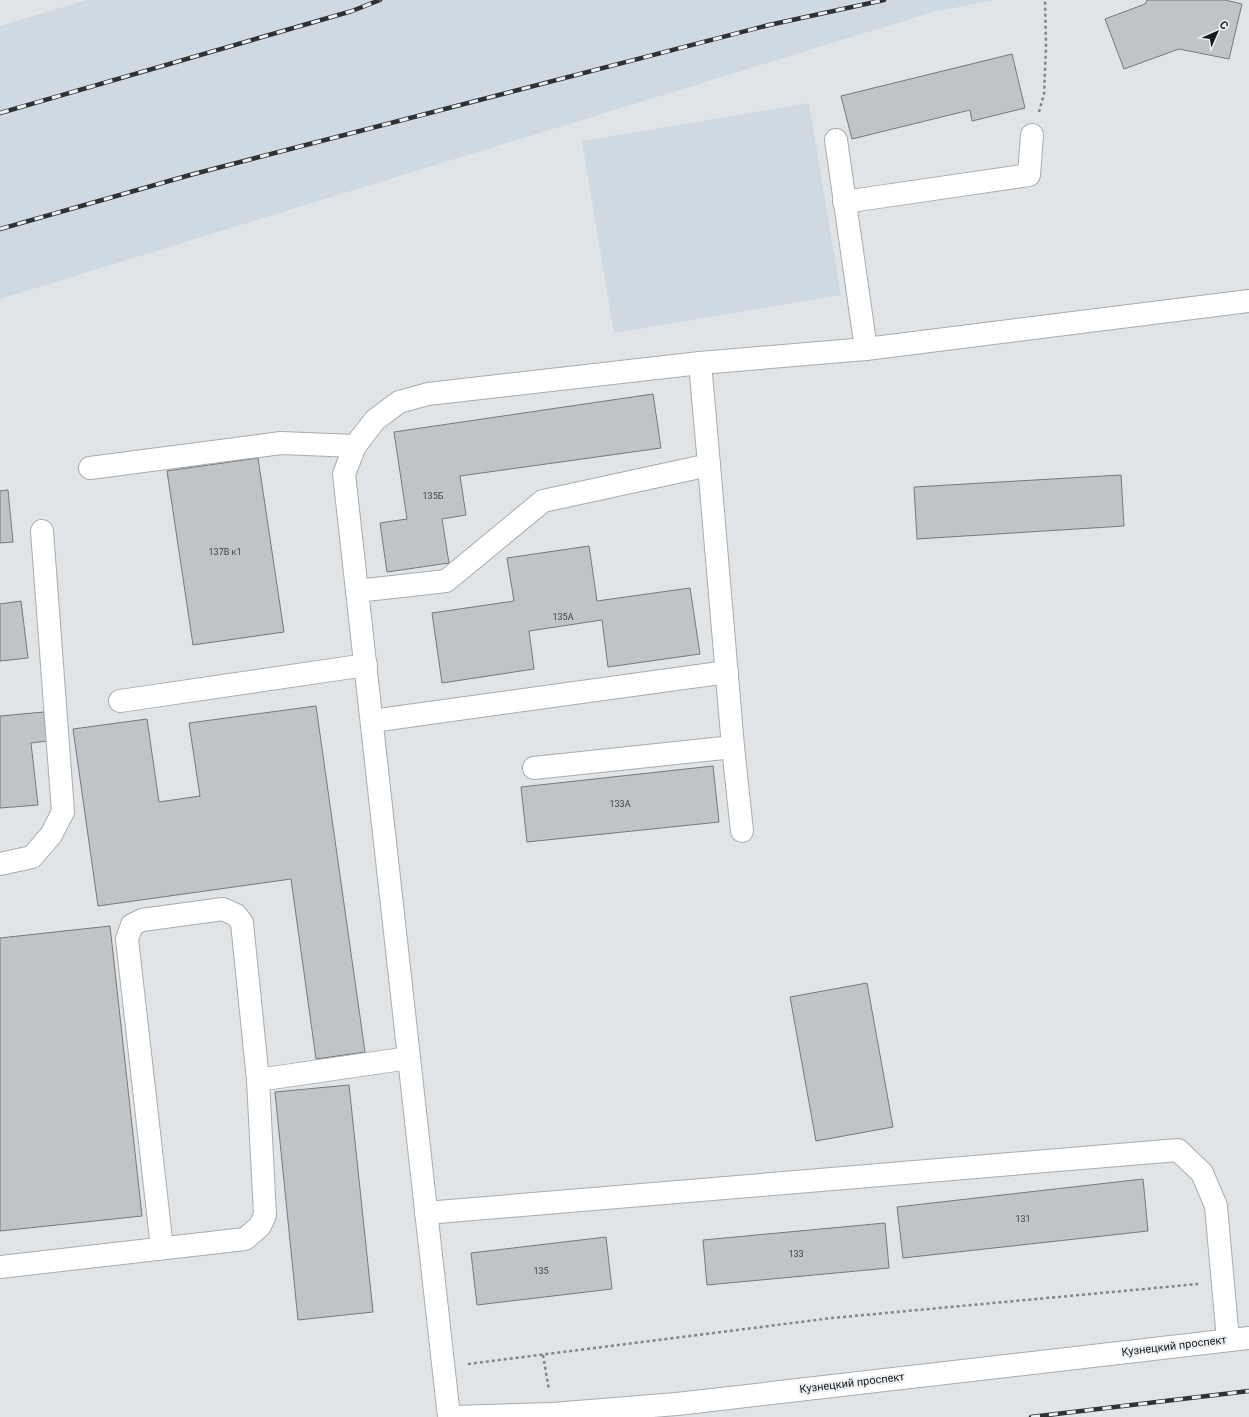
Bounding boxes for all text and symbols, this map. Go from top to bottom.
north arrow [1197,12,1237,52]
text: С [1217,18,1231,32]
house number: 135Б [423,491,444,501]
house number: 137В к1 [209,547,241,557]
house number: 135А [552,612,574,622]
house number: 133А [609,799,631,809]
house number: 131 [1015,1214,1031,1224]
house number: 133 [788,1249,804,1259]
house number: 135 [533,1266,549,1276]
street label: Кузнецкий проспект [1121,1333,1228,1359]
street label: Кузнецкий проспект [799,1370,906,1396]

